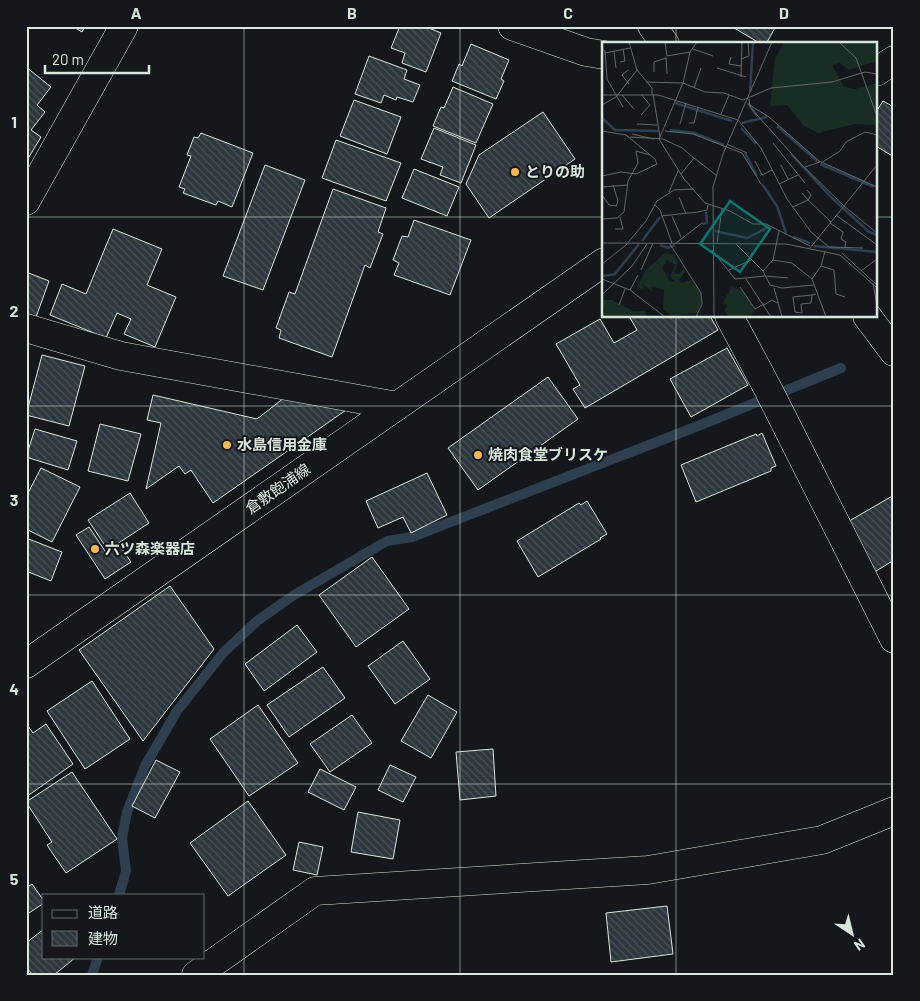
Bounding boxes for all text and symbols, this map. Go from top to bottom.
text: A [131,3,142,22]
text: B [347,3,357,22]
text: C [563,3,573,22]
text: D [779,3,789,22]
scale bar [45,42,149,74]
inset map [602,42,878,318]
text: 20 m [52,50,84,68]
text: 1 [11,112,17,131]
place label: とりの助 [525,162,585,180]
marker: とりの助 [509,166,521,178]
text: 2 [10,301,19,320]
place label: 水島信用金庫 [237,435,327,453]
marker: 水島信用金庫 [221,439,233,451]
place label: 焼肉食堂ブリスケ [488,445,608,463]
marker: 焼肉食堂ブリスケ [472,449,484,461]
street label: 倉敷飽浦線 [242,459,313,517]
text: 3 [10,490,18,509]
place label: 六ツ森楽器店 [105,539,195,557]
marker: 六ツ森楽器店 [89,543,101,555]
text: 4 [9,679,19,698]
text: 5 [10,869,19,888]
legend [42,894,205,958]
text: 道路 [88,903,118,921]
north arrow [828,908,878,958]
text: 建物 [88,929,118,947]
text: N [851,935,868,955]

